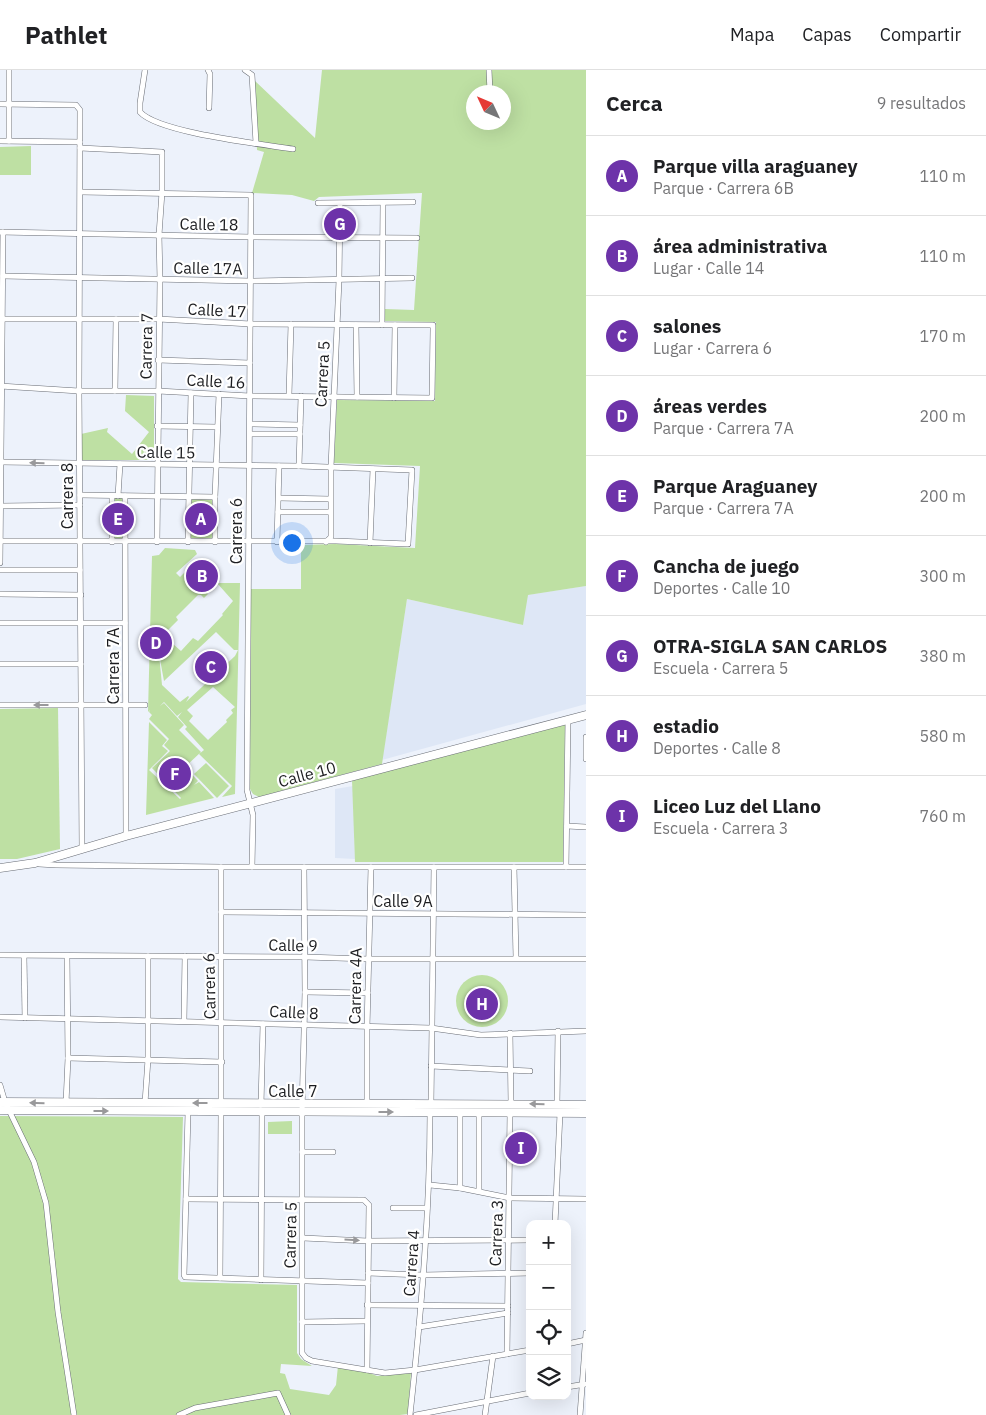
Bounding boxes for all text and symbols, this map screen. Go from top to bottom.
text: Pathlet [25,19,107,51]
text: Mapa [730,23,774,46]
text: Capas [802,23,852,46]
text: Compartir [880,23,961,46]
north arrow [466,85,511,130]
text: Cerca [606,89,663,117]
text: 9 resultados [877,93,966,113]
text: Parque villa araguaney [653,154,858,178]
text: A [617,166,627,186]
text: 110 m [919,166,966,186]
text: Parque · Carrera 6B [653,178,794,198]
pin: G [324,205,356,243]
street label: Calle 18 [179,213,239,235]
text: área administrativa [653,234,827,258]
text: B [617,246,627,266]
text: 110 m [919,246,966,266]
street label: Calle 17A [173,257,243,279]
text: Lugar · Calle 14 [653,258,764,278]
street label: Calle 17 [187,298,247,322]
street label: Carrera 7 [135,313,157,379]
text: salones [653,314,721,338]
text: C [617,326,627,346]
text: 170 m [919,326,966,346]
text: Lugar · Carrera 6 [653,338,772,358]
street label: Carrera 5 [310,340,334,408]
street label: Calle 16 [186,369,246,393]
text: áreas verdes [653,394,767,418]
text: D [616,406,628,426]
text: 200 m [919,406,966,426]
text: Parque · Carrera 7A [653,418,794,438]
street label: Calle 15 [136,441,196,463]
one-way arrow [29,459,45,467]
street label: Carrera 8 [57,463,77,529]
text: Parque Araguaney [653,474,817,498]
text: E [617,486,627,506]
text: 200 m [919,486,966,506]
street label: Carrera 6 [226,498,246,564]
text: Parque · Carrera 7A [653,498,794,518]
pin: E [102,500,134,538]
pin: A [185,500,217,538]
your location [279,530,305,556]
text: Cancha de juego [653,554,799,578]
pin: B [186,557,218,595]
text: F [617,566,627,586]
text: 300 m [919,566,966,586]
text: Deportes · Calle 10 [653,578,790,598]
pin: D [140,624,172,662]
street label: Carrera 7A [103,628,123,704]
text: OTRA-SIGLA SAN CARLOS [653,634,887,658]
text: G [616,646,628,666]
text: 380 m [919,646,966,666]
pin: C [195,648,227,686]
text: Escuela · Carrera 5 [653,658,788,678]
one-way arrow [32,701,48,709]
text: estadio [653,714,719,738]
text: H [616,726,628,746]
text: 580 m [919,726,966,746]
text: Deportes · Calle 8 [653,738,781,758]
pin: F [159,755,191,793]
street label: Calle 10 [276,757,338,791]
text: Liceo Luz del Llano [653,794,821,818]
text: I [619,806,625,826]
text: 760 m [919,806,966,826]
text: Escuela · Carrera 3 [653,818,788,838]
street label: Calle 9A [373,891,433,911]
street label: Calle 9 [268,935,318,955]
street label: Carrera 4A [344,947,366,1025]
street label: Carrera 6 [198,953,220,1019]
pin: H [466,985,498,1023]
street label: Calle 8 [269,1001,319,1023]
street label: Calle 7 [268,1081,318,1101]
one-way arrow [29,1098,45,1106]
one-way arrow [192,1099,208,1107]
one-way arrow [529,1100,545,1108]
one-way arrow [93,1107,109,1115]
one-way arrow [378,1108,394,1116]
pin: I [505,1129,537,1167]
street label: Carrera 3 [485,1199,507,1267]
street label: Carrera 5 [279,1202,301,1268]
map controls [526,1220,571,1400]
button: + [526,1220,571,1265]
street label: Carrera 4 [399,1229,423,1297]
one-way arrow [344,1237,360,1245]
button: − [526,1265,571,1310]
button: locate [526,1310,571,1355]
button: layers [526,1355,571,1400]

